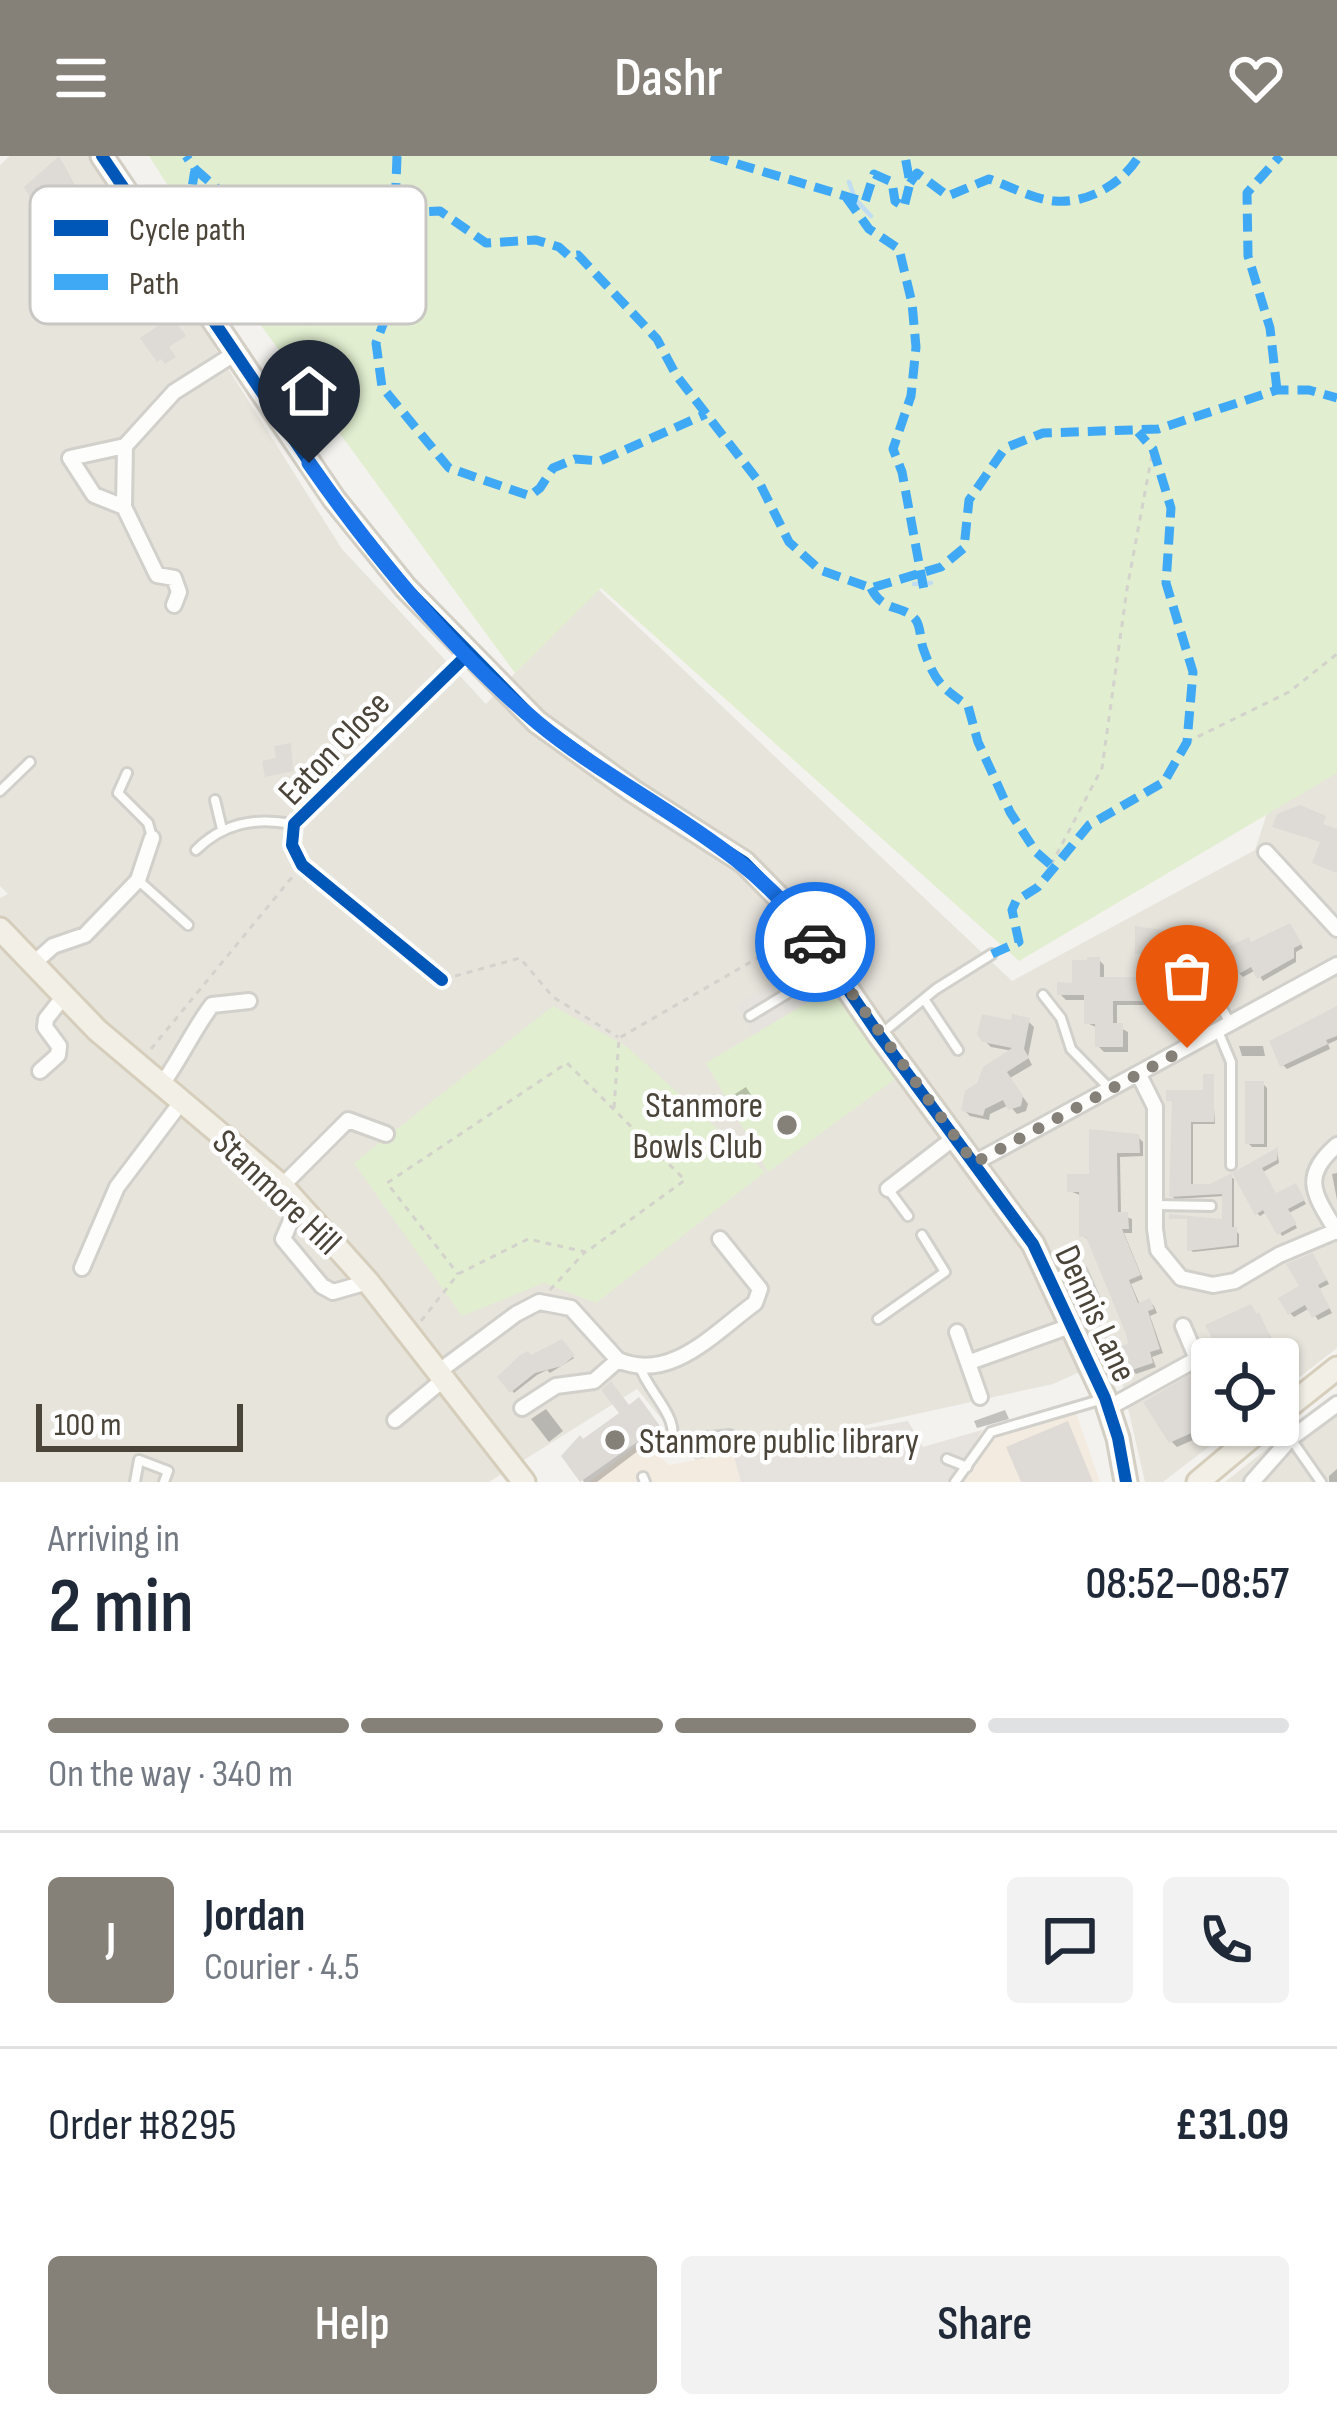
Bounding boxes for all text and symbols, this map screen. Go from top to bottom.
icon: menu [48,45,114,111]
icon: heart [1223,45,1289,111]
text: Dashr [614,46,723,111]
legend [30,186,426,324]
text: Cycle path [129,210,246,250]
text: Path [129,264,179,304]
pin [258,340,360,463]
icon: home [276,358,342,424]
street label: Eaton Close [270,683,399,815]
courier [755,882,875,1002]
icon: car [782,909,848,975]
pin [1136,925,1238,1048]
icon: bag [1154,943,1220,1009]
place label: Stanmore Bowls Club [632,1085,763,1169]
marker: Stanmore Bowls Club [774,1112,800,1138]
street label: Stanmore Hill [203,1121,349,1264]
street label: Dennis Lane [1045,1239,1145,1389]
map controls [1191,1338,1299,1446]
button: locate [1191,1338,1299,1446]
scale bar [36,1398,243,1451]
text: 100 m [54,1405,121,1445]
place label: Stanmore public library [639,1421,919,1464]
marker: Stanmore public library [602,1427,628,1453]
text: Arriving in [48,1516,180,1563]
text: 08:52–08:57 [1086,1557,1289,1612]
text: 2 min [48,1561,194,1654]
text: On the way · 340 m [48,1751,293,1798]
button: chat [1007,1877,1133,2003]
button: phone [1163,1877,1289,2003]
text: Jordan [204,1889,305,1944]
text: J [106,1912,116,1967]
text: Courier · 4.5 [204,1944,360,1991]
text: Order #8295 [48,2098,237,2153]
text: £31.09 [1175,2098,1289,2153]
button: Help [48,2256,657,2394]
button: Share [681,2256,1289,2394]

